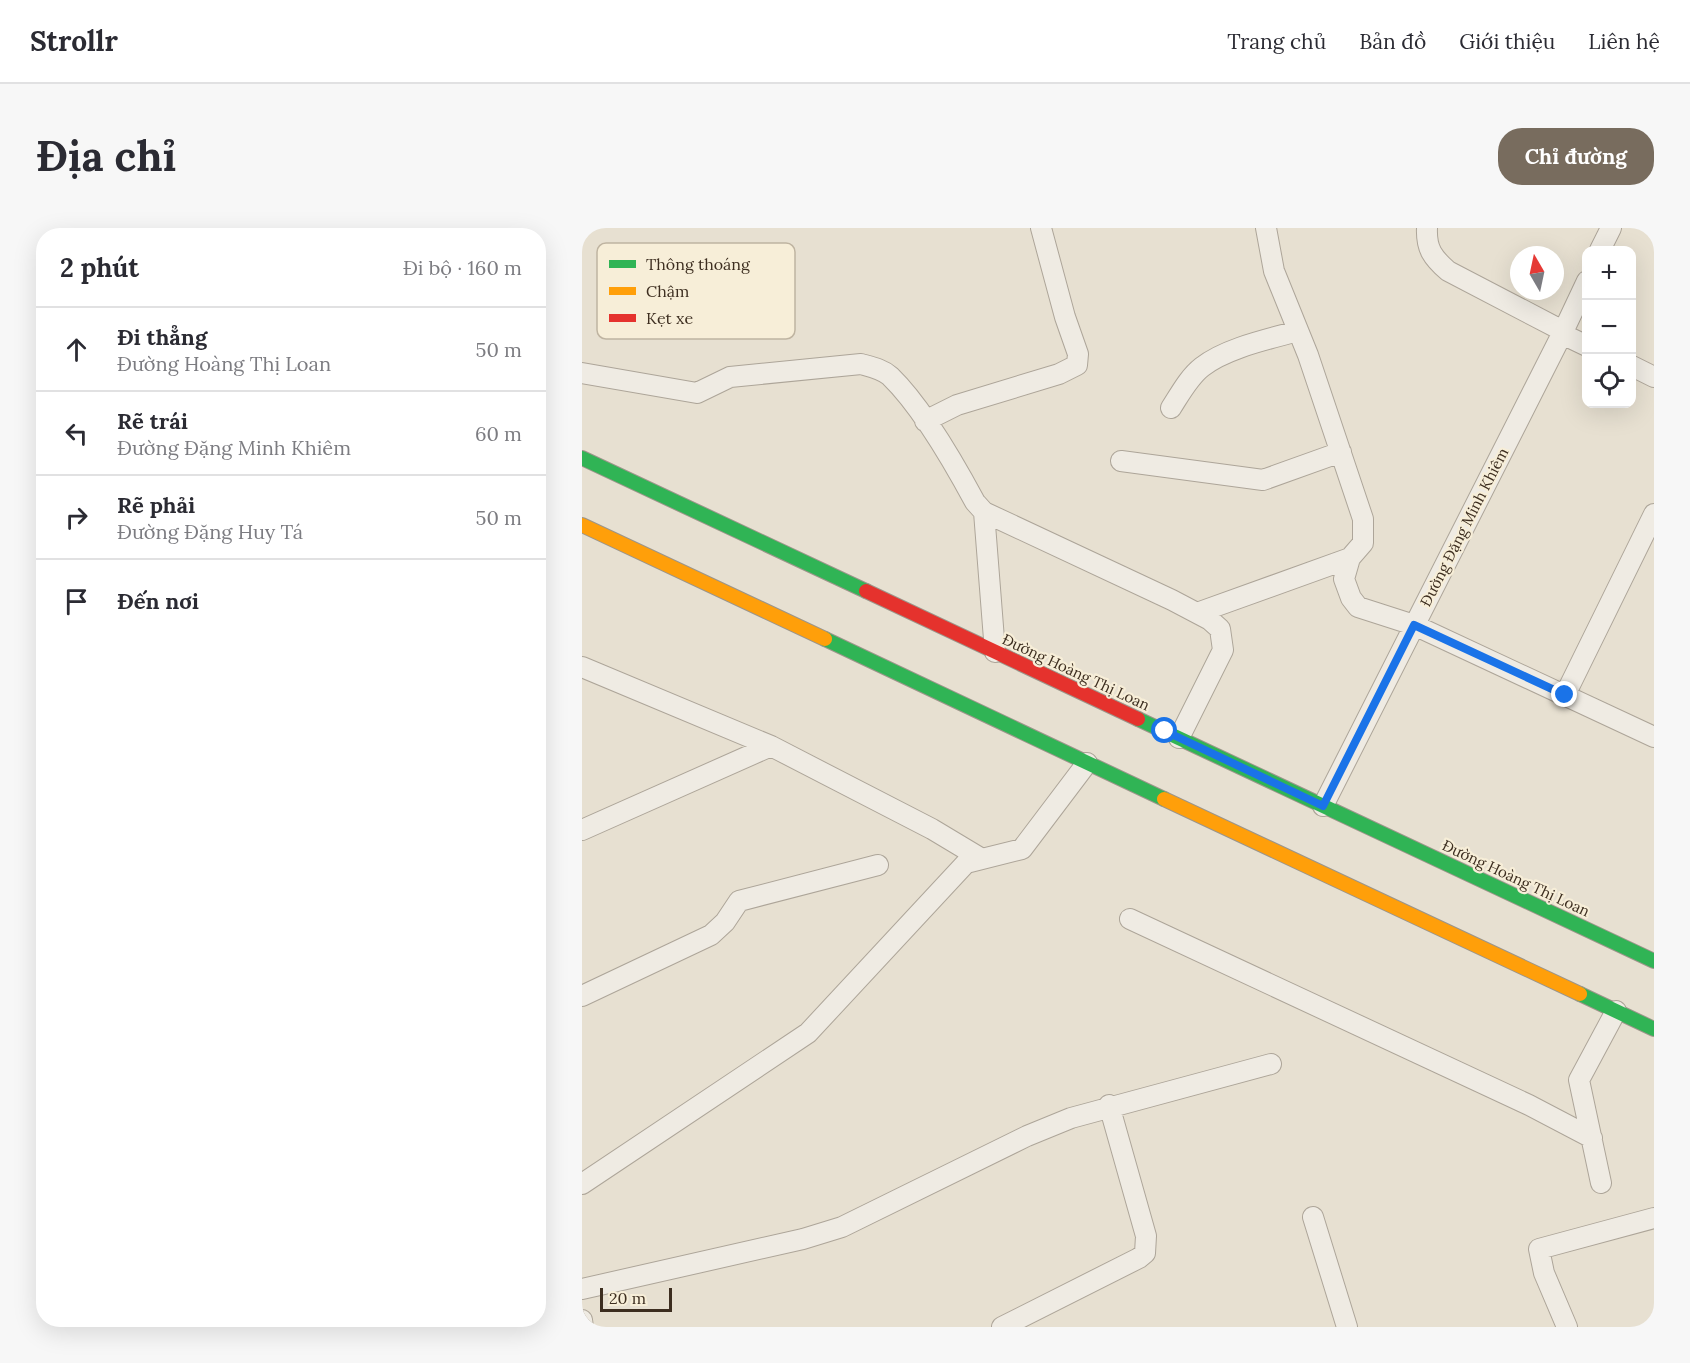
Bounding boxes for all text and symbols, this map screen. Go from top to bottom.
text: Strollr [30,23,118,59]
text: Trang chủ [1227,28,1326,55]
text: Bản đồ [1359,28,1426,55]
text: Giới thiệu [1459,28,1555,55]
text: Liên hệ [1588,28,1660,55]
button: Chỉ đường [1498,128,1654,185]
text: Địa chỉ [36,129,176,183]
legend [597,243,795,339]
north arrow [1510,246,1564,300]
map controls [1582,246,1636,408]
button: + [1582,246,1636,300]
text: 2 phút [60,251,139,284]
text: Thông thoáng [646,254,751,274]
text: Đi bộ · 160 m [403,255,522,280]
text: Chậm [646,281,689,301]
button: − [1582,300,1636,354]
text: Kẹt xe [646,308,693,328]
text: Đi thẳng [117,323,207,351]
icon: ahead [60,333,93,366]
text: 50 m [476,337,522,362]
text: Đường Hoàng Thị Loan [117,351,331,376]
button: locate [1582,354,1636,408]
text: Rẽ trái [117,407,188,435]
icon: left [60,417,93,450]
text: 60 m [475,421,522,446]
text: Đường Đặng Minh Khiêm [117,435,351,460]
street label: Đường Đặng Minh Khiêm [1416,444,1512,610]
text: Rẽ phải [117,491,195,519]
icon: right [60,501,93,534]
text: 50 m [476,505,522,530]
text: Đường Đặng Huy Tá [117,519,303,544]
icon: arrive [60,585,93,618]
text: Đến nơi [117,587,199,615]
street label: Đường Hoàng Thị Loan [999,629,1153,715]
route end [1551,681,1577,707]
route start [1151,717,1177,743]
street label: Đường Hoàng Thị Loan [1439,835,1593,921]
scale bar [600,1285,672,1312]
text: 20 m [609,1288,646,1308]

